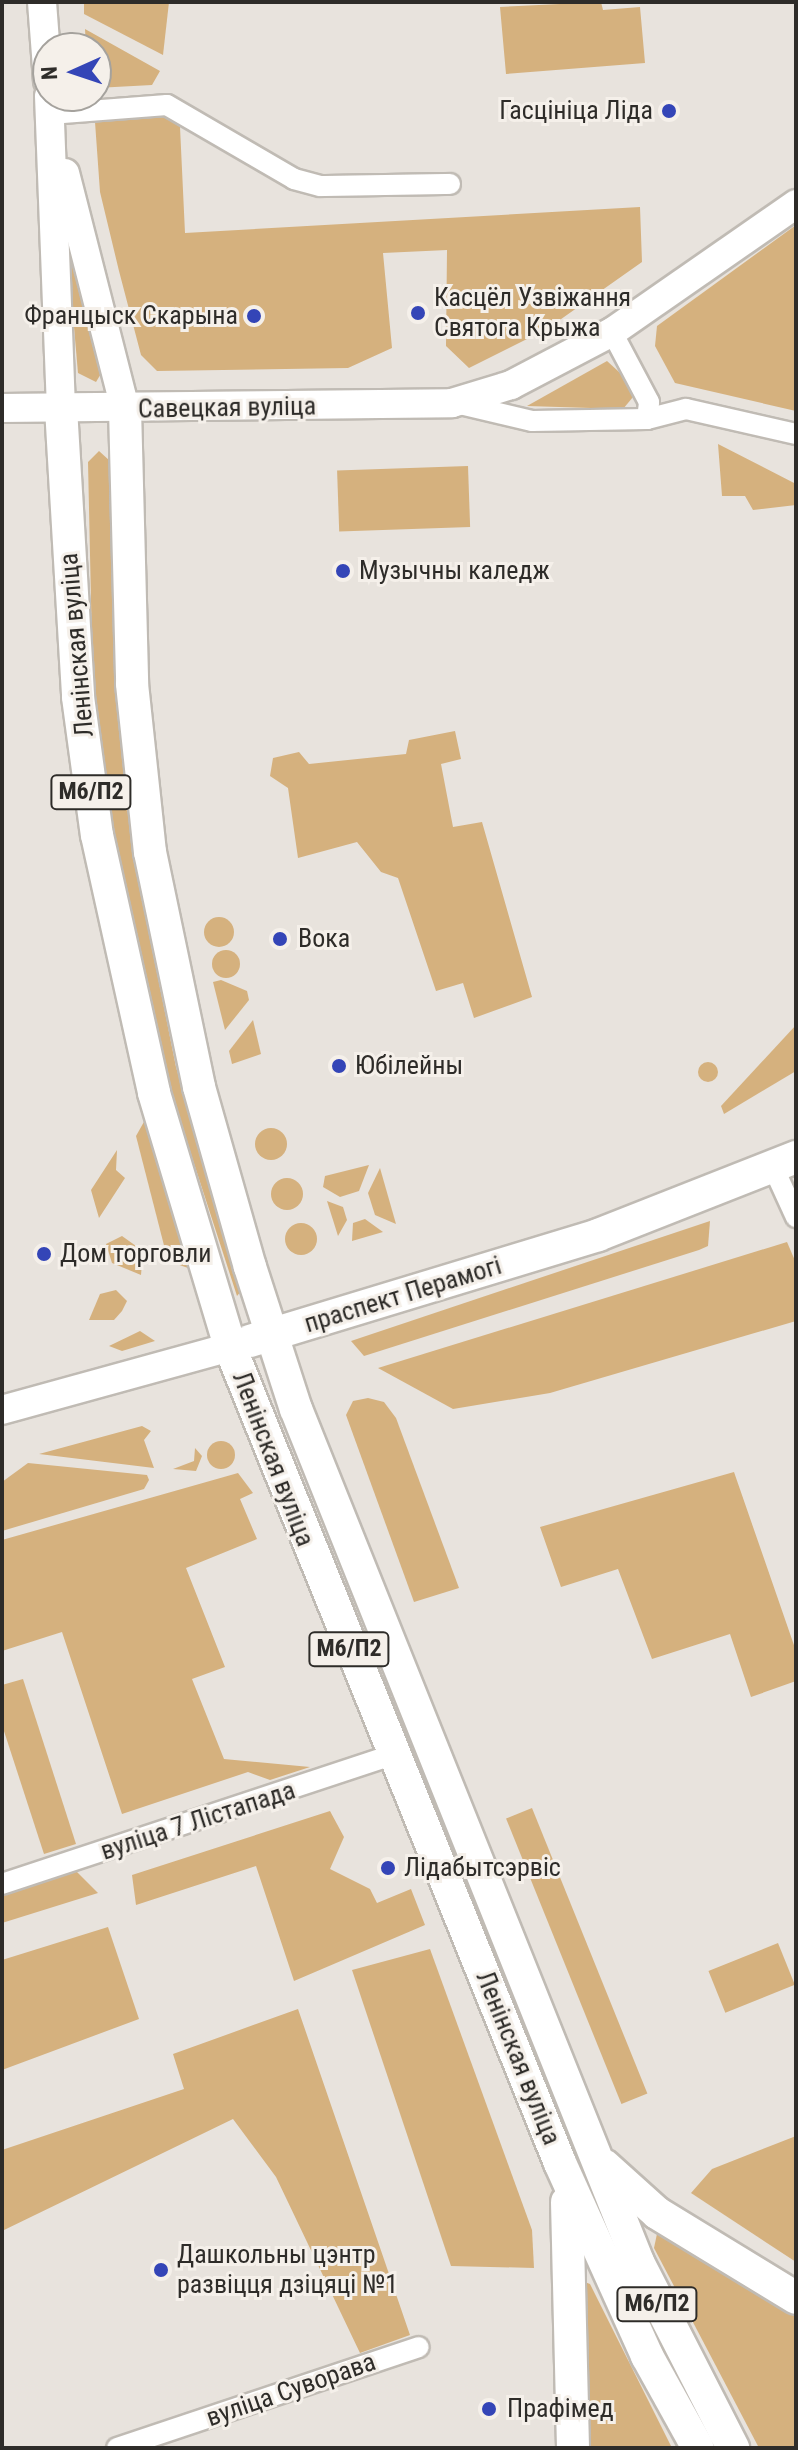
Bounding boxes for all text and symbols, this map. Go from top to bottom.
north arrow [32,32,112,112]
text: N [37,66,62,81]
place label: Гасцініца Ліда [499,95,653,127]
marker: Гасцініца Ліда [660,102,678,120]
place label: Касцёл Узвіжання Святога Крыжа [434,282,631,344]
place label: Францыск Скарына [24,300,238,332]
marker: Касцёл Узвіжання Святога Крыжа [409,304,427,322]
marker: Францыск Скарына [245,307,263,325]
street label: Савецкая вуліца [138,391,316,425]
street label: Ленінская вуліца [53,552,101,738]
place label: Музычны каледж [359,555,550,587]
marker: Музычны каледж [334,562,352,580]
road number: М6/П2 [49,772,133,812]
place label: Вока [298,923,350,955]
marker: Вока [269,928,291,950]
place label: Юбілейны [355,1050,463,1082]
marker: Юбілейны [330,1057,348,1075]
place label: Дом торговли [60,1238,211,1270]
marker: Дом торговли [35,1245,53,1263]
street label: праспект Перамогі [301,1250,505,1340]
street label: Ленінская вуліца [225,1367,321,1551]
road number: М6/П2 [307,1629,391,1669]
street label: вуліца 7 Лістапада [97,1775,299,1867]
place label: Лідабытсэрвіс [404,1852,561,1884]
marker: Лідабытсэрвіс [379,1859,397,1877]
street label: Ленінская вуліца [469,1967,567,2149]
place label: Дашкольны цэнтр развіцця дзіцяці №1 [177,2239,398,2300]
marker: Дашкольны цэнтр развіцця дзіцяці №1 [152,2261,170,2279]
road number: М6/П2 [615,2284,699,2324]
street label: вуліца Суворава [202,2346,380,2434]
place label: Прафімед [507,2393,614,2425]
marker: Прафімед [478,2398,500,2420]

